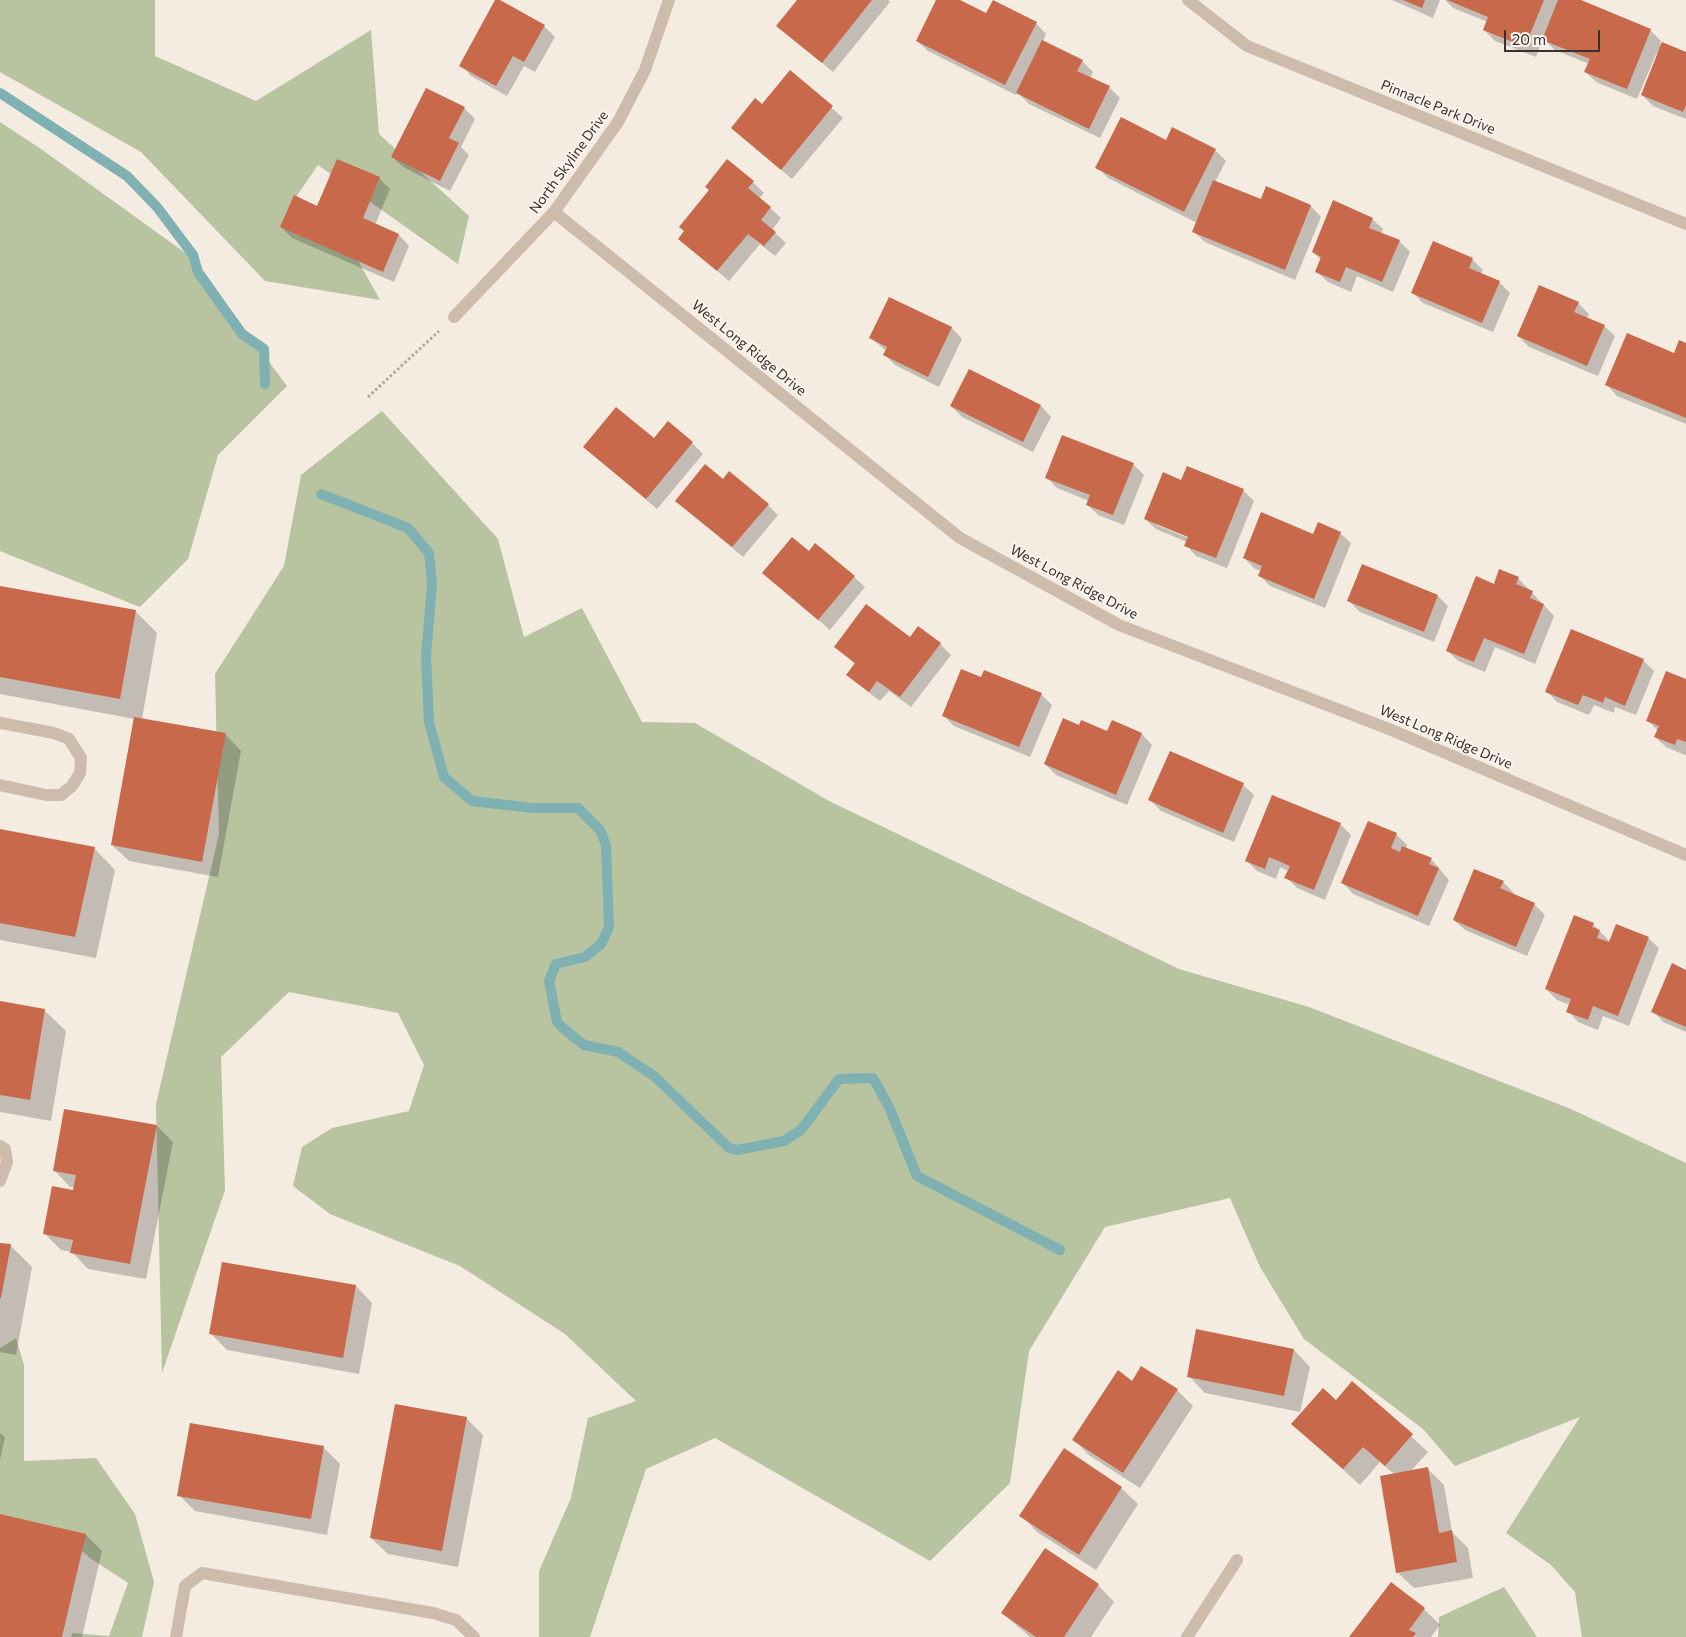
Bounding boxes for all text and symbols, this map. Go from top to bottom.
scale bar [1506,20,1602,52]
text: 20 m [1512,30,1546,48]
street label: Pinnacle Park Drive [1378,76,1498,138]
street label: North Skyline Drive [526,107,612,217]
street label: West Long Ridge Drive [688,297,810,399]
street label: West Long Ridge Drive [1007,541,1141,623]
street label: West Long Ridge Drive [1377,701,1515,773]

